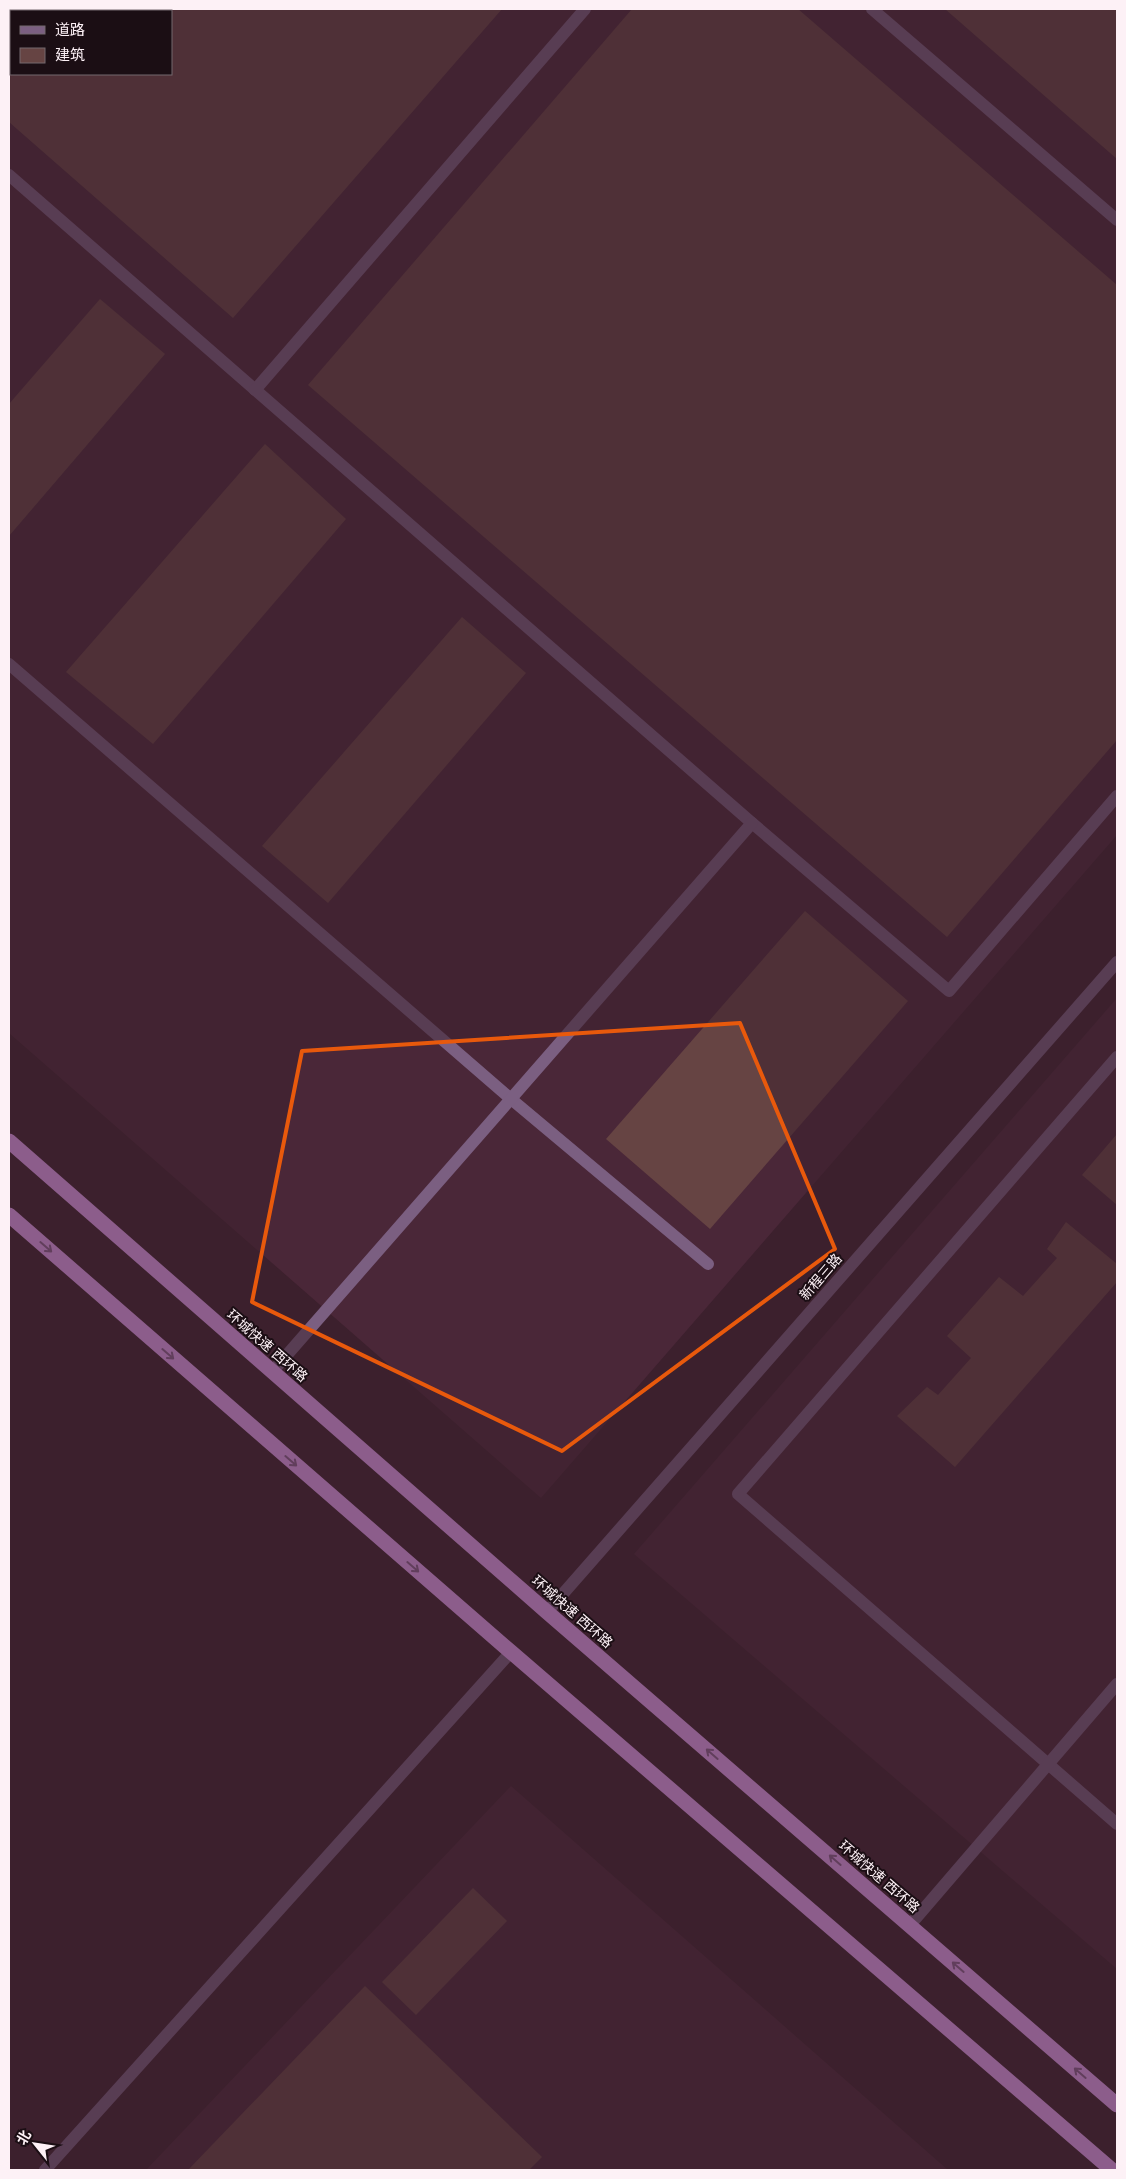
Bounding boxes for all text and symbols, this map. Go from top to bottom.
legend [10,10,172,75]
text: 道路 [55,20,85,40]
text: 建筑 [55,45,85,65]
one-way arrow [39,1242,52,1253]
street label: 新程三路 [795,1250,847,1304]
street label: 环城快速 西环路 [222,1305,312,1387]
one-way arrow [162,1348,175,1360]
one-way arrow [284,1455,297,1466]
one-way arrow [407,1562,420,1573]
street label: 环城快速 西环路 [527,1571,617,1653]
one-way arrow [705,1748,718,1760]
street label: 环城快速 西环路 [834,1836,924,1918]
one-way arrow [828,1855,841,1866]
one-way arrow [951,1961,964,1972]
one-way arrow [1074,2067,1087,2079]
north arrow [10,2119,60,2169]
text: 北 [12,2127,36,2149]

